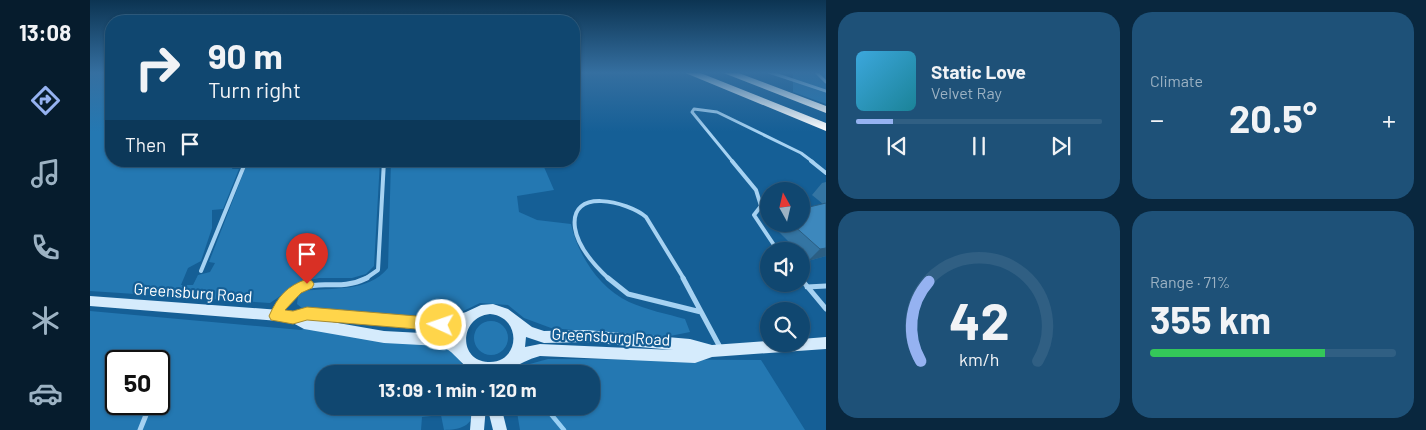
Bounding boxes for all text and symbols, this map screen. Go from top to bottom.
text: 13:08 [19,19,71,45]
text: 90 m [208,34,283,76]
icon: right [125,35,190,100]
text: Static Love [931,60,1026,83]
text: Climate [1150,71,1203,90]
text: Turn right [208,76,301,102]
icon: directions [28,83,63,118]
text: Velvet Ray [931,83,1002,102]
text: 20.5° [1229,95,1317,141]
text: − [1150,102,1164,136]
text: + [1382,102,1396,136]
icon: arrive [176,130,204,158]
icon: previous [883,132,911,160]
icon: pause [965,132,993,160]
icon: next [1047,132,1075,160]
text: Then [125,133,166,156]
icon: music [28,156,63,191]
north arrow [760,182,810,232]
map controls [760,182,810,352]
icon: phone [28,230,63,265]
pin [286,233,328,284]
icon: arrive [293,240,321,268]
button: sound [760,242,810,292]
text: Range · 71% [1150,272,1230,291]
street label: Greensburg Road [133,278,253,306]
text: 42 [949,288,1009,350]
text: 355 km [1150,296,1271,342]
position arrow [414,298,466,350]
button: search [760,302,810,352]
icon: climate [28,303,63,338]
street label: Greensburg Road [551,323,671,349]
text: km/h [959,348,999,370]
speed limit sign: 50 [105,350,170,415]
icon: car [28,376,63,411]
text: 13:09 · 1 min · 120 m [378,378,537,401]

